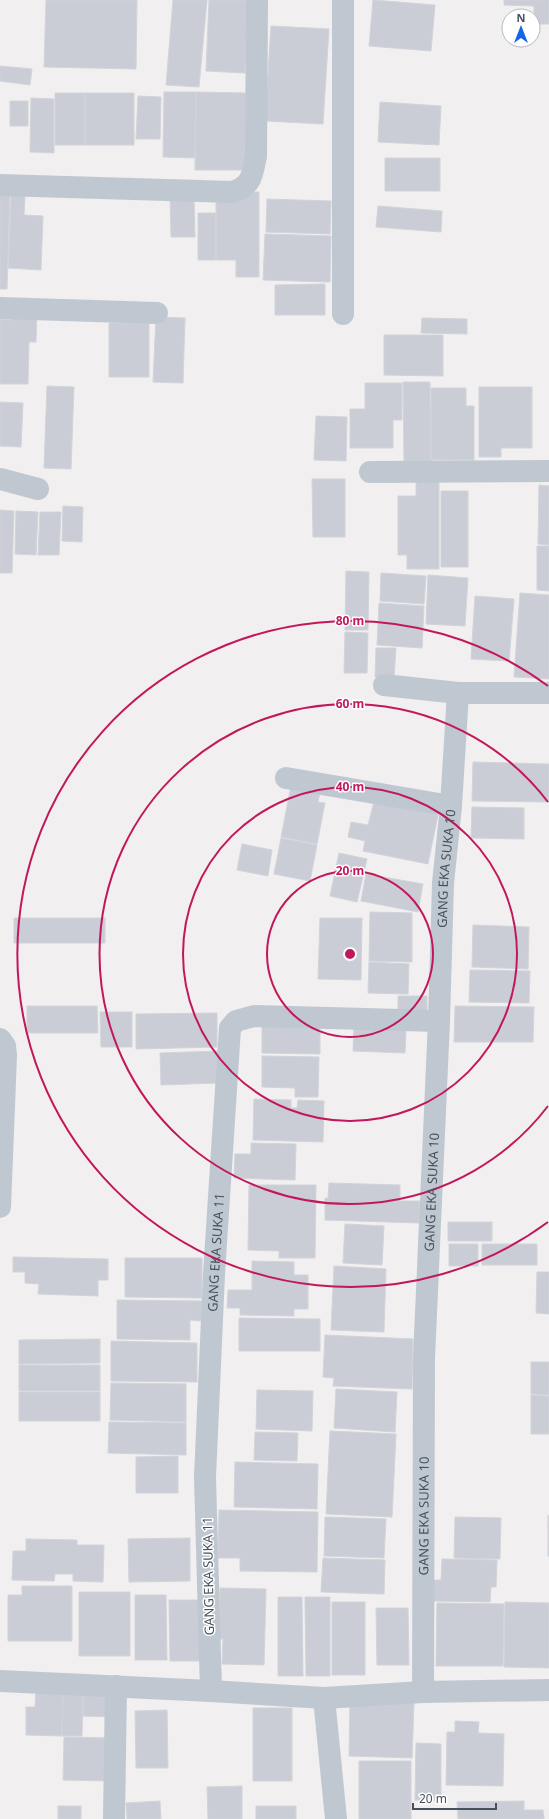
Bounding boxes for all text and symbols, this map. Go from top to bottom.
north arrow [501,8,541,48]
text: N [517,10,525,25]
text: 80 m [336,612,364,629]
text: 60 m [336,695,364,712]
text: 40 m [336,778,364,795]
street label: GANG EKA SUKA 10 [433,808,460,928]
text: 20 m [336,862,364,879]
centre of rings [343,947,357,961]
street label: GANG EKA SUKA 10 [420,1132,443,1252]
street label: GANG EKA SUKA 11 [203,1192,228,1312]
street label: GANG EKA SUKA 10 [414,1457,433,1575]
street label: GANG EKA SUKA 11 [198,1517,218,1635]
scale bar [413,1785,496,1811]
text: 20 m [419,1790,447,1807]

